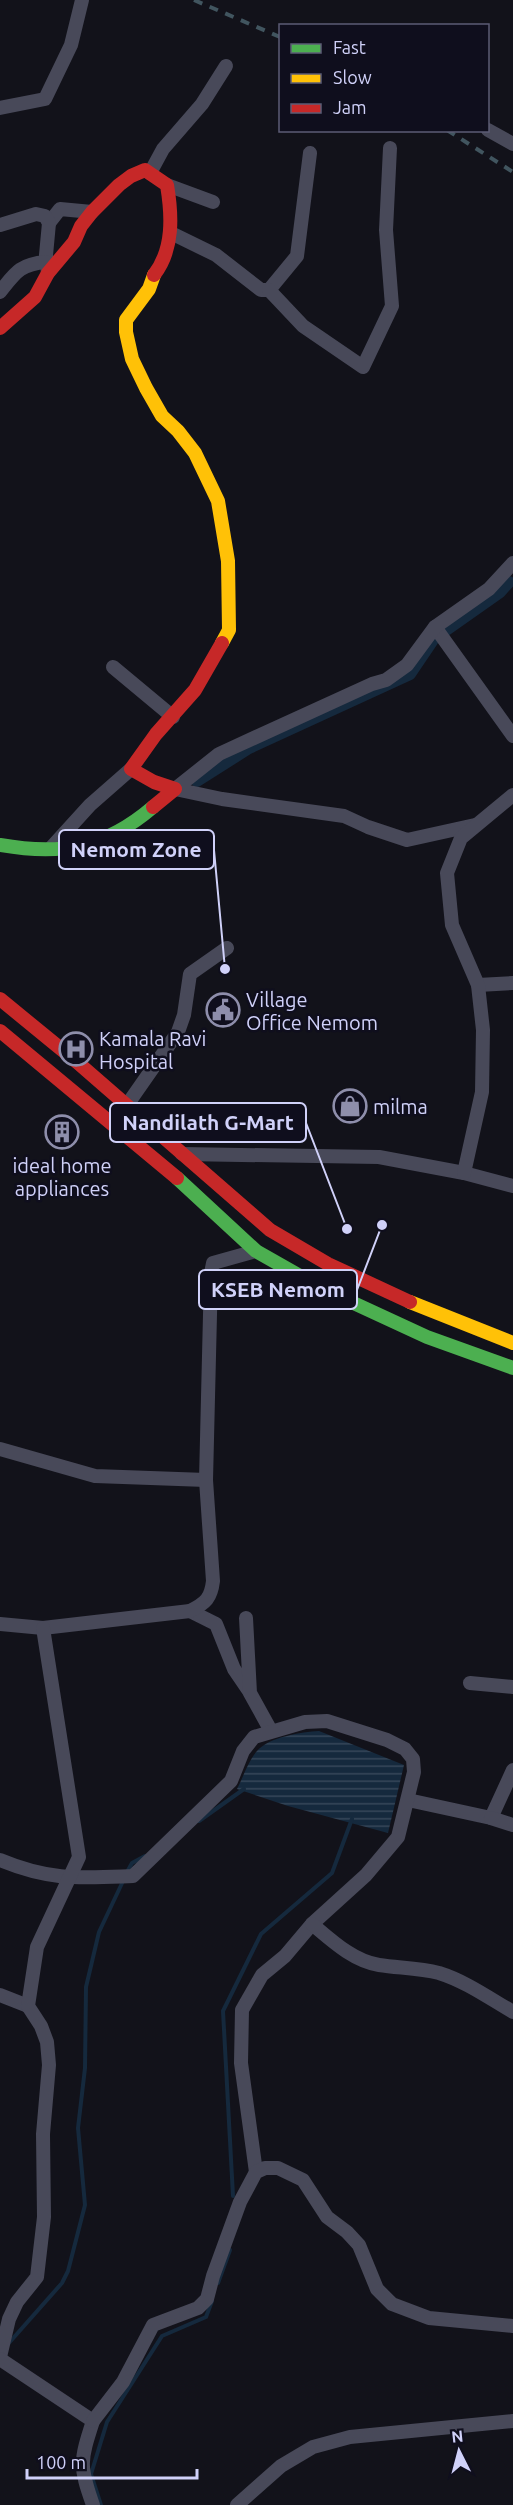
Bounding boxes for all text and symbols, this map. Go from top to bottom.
legend [279,24,489,132]
text: Fast [333,37,366,57]
text: Slow [333,67,372,87]
text: Jam [333,97,367,117]
callout: Nemom Zone [59,830,214,869]
text: Nemom Zone [71,837,201,861]
place label: Village Office Nemom [246,988,378,1034]
public building icon: Village Office Nemom [205,992,241,1028]
place label: Kamala Ravi Hospital [99,1027,206,1073]
hospital icon: Kamala Ravi Hospital [58,1031,94,1067]
shop icon: milma [332,1088,368,1124]
place label: milma [373,1095,428,1118]
callout: Nandilath G-Mart [110,1103,306,1142]
text: Nandilath G-Mart [122,1110,294,1134]
building icon: ideal home appliances [44,1114,80,1150]
place label: ideal home appliances [12,1154,112,1200]
callout: KSEB Nemom [199,1270,357,1309]
text: KSEB Nemom [211,1277,345,1301]
north arrow [429,2421,489,2481]
text: N [451,2427,464,2446]
scale bar [27,2442,196,2480]
text: 100 m [36,2452,86,2472]

